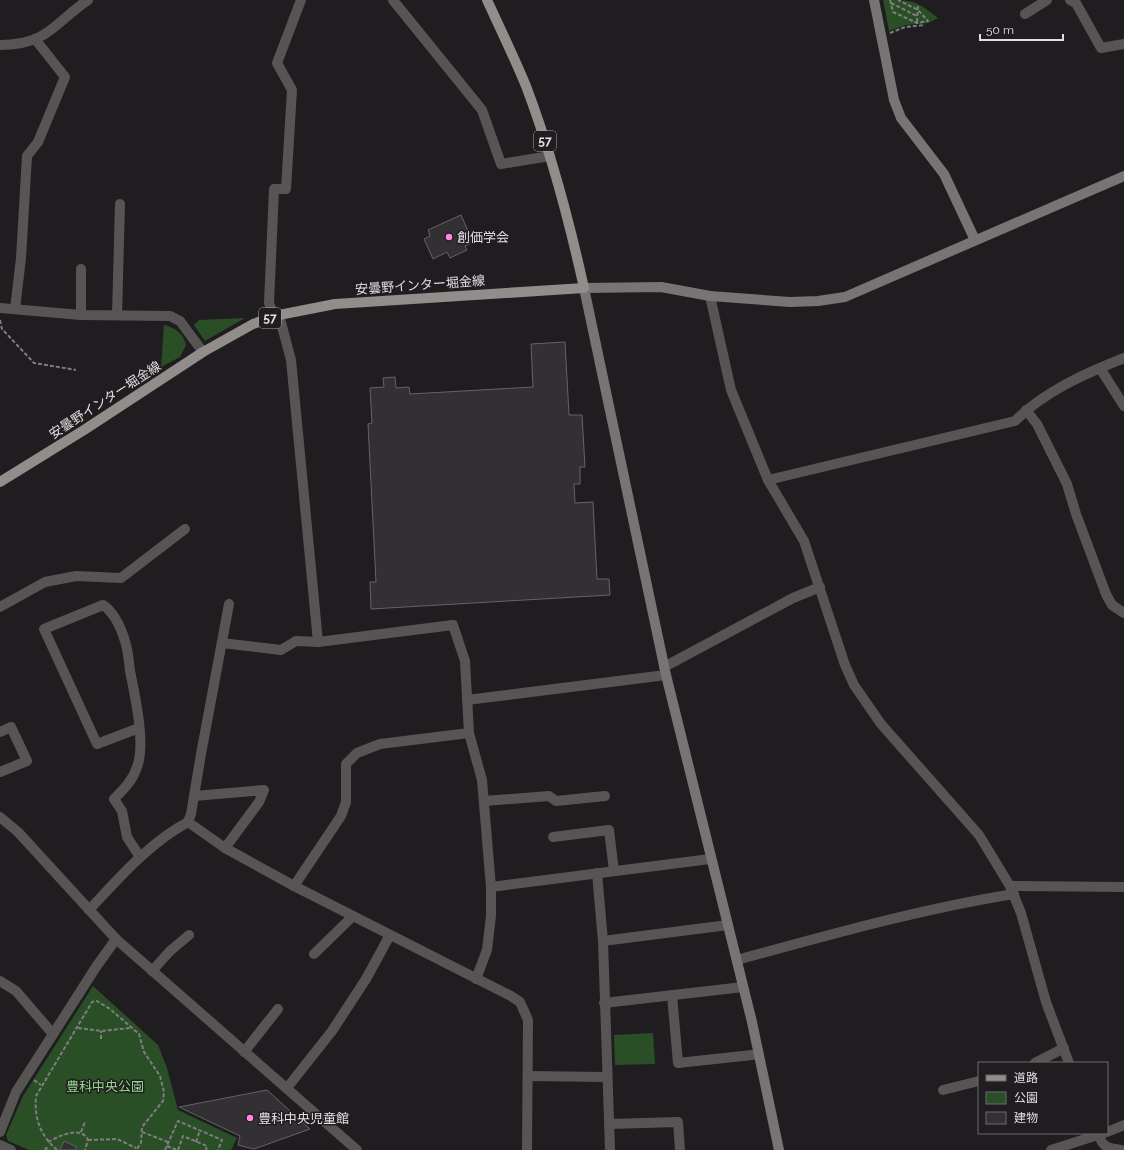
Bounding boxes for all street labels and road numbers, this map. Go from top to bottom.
road number: 57 [534,131,556,151]
street label: 安曇野インター堀金線 [355,273,485,297]
road number: 57 [259,308,281,328]
street label: 安曇野インター堀金線 [46,358,164,442]

